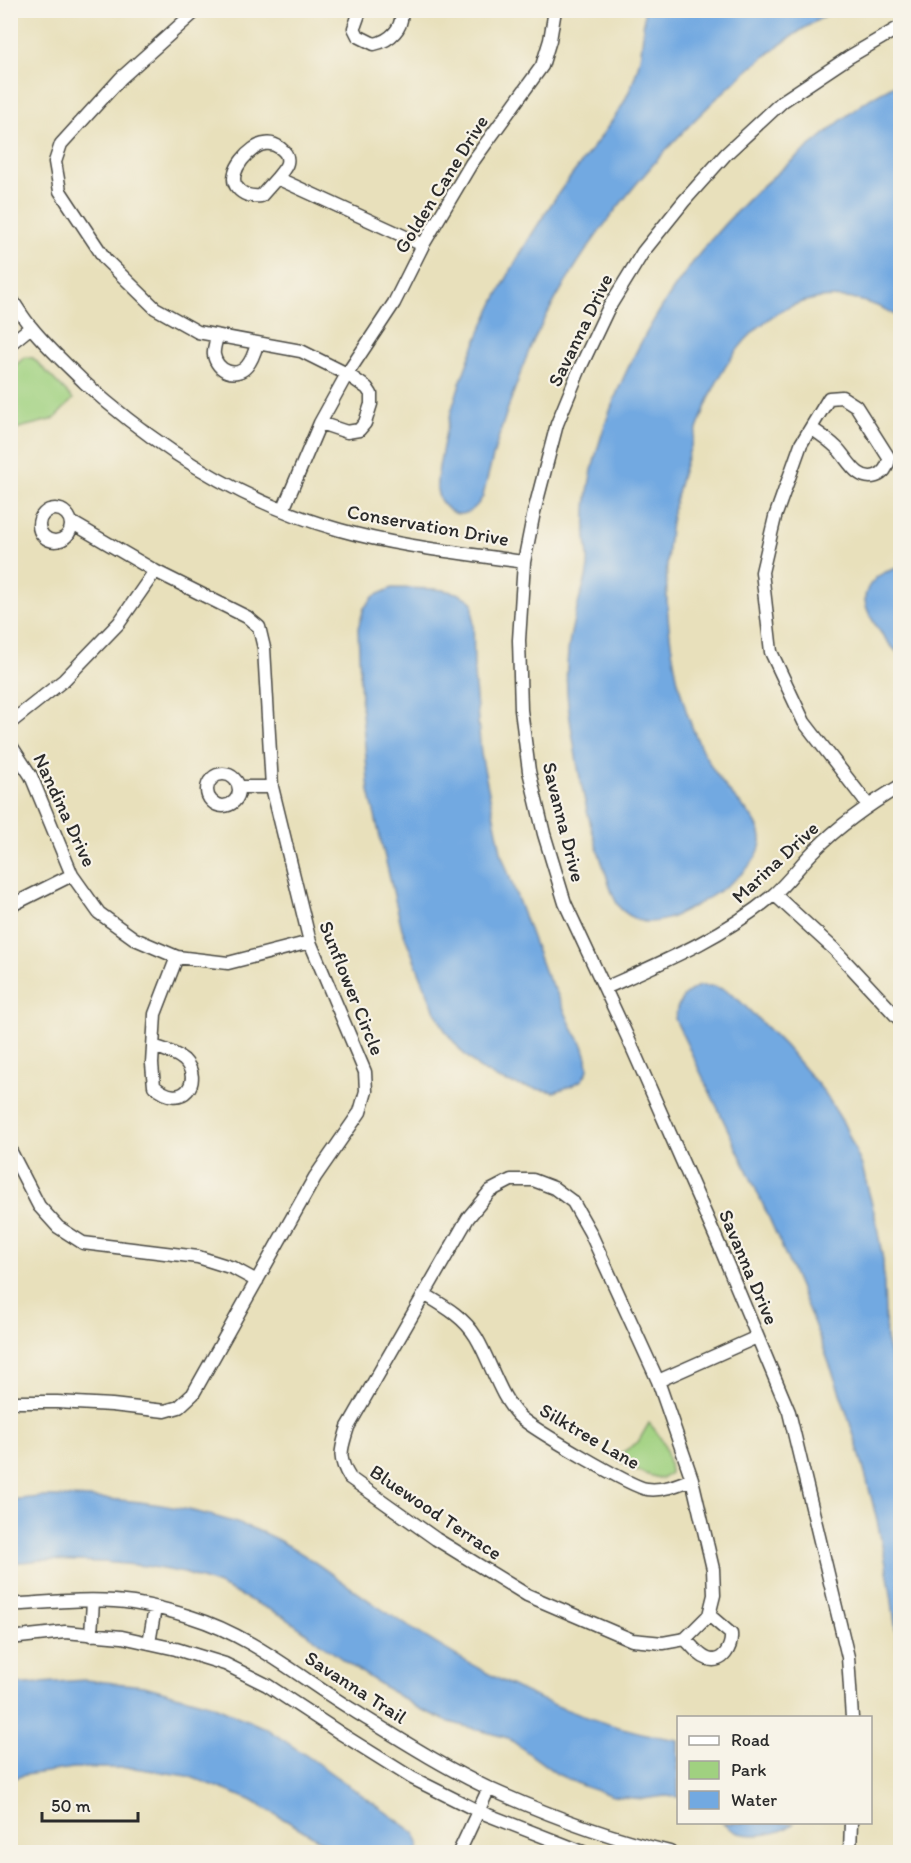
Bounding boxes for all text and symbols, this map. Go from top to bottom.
street label: Golden Cane Drive [389,110,493,258]
street label: Savanna Drive [542,270,618,390]
street label: Conservation Drive [345,499,511,551]
street label: Nandina Drive [28,749,102,871]
street label: Savanna Drive [538,760,590,884]
street label: Marina Drive [727,816,823,908]
street label: Sunflower Circle [314,917,390,1059]
street label: Savanna Drive [714,1206,784,1328]
street label: Silktree Lane [536,1398,644,1474]
street label: Bluewood Terrace [365,1459,507,1565]
street label: Savanna Trail [301,1645,412,1729]
legend [677,1716,872,1824]
text: Road [731,1729,770,1751]
text: Park [731,1759,766,1781]
scale bar [42,1785,138,1823]
text: Water [731,1789,777,1811]
text: 50 m [51,1795,91,1817]

